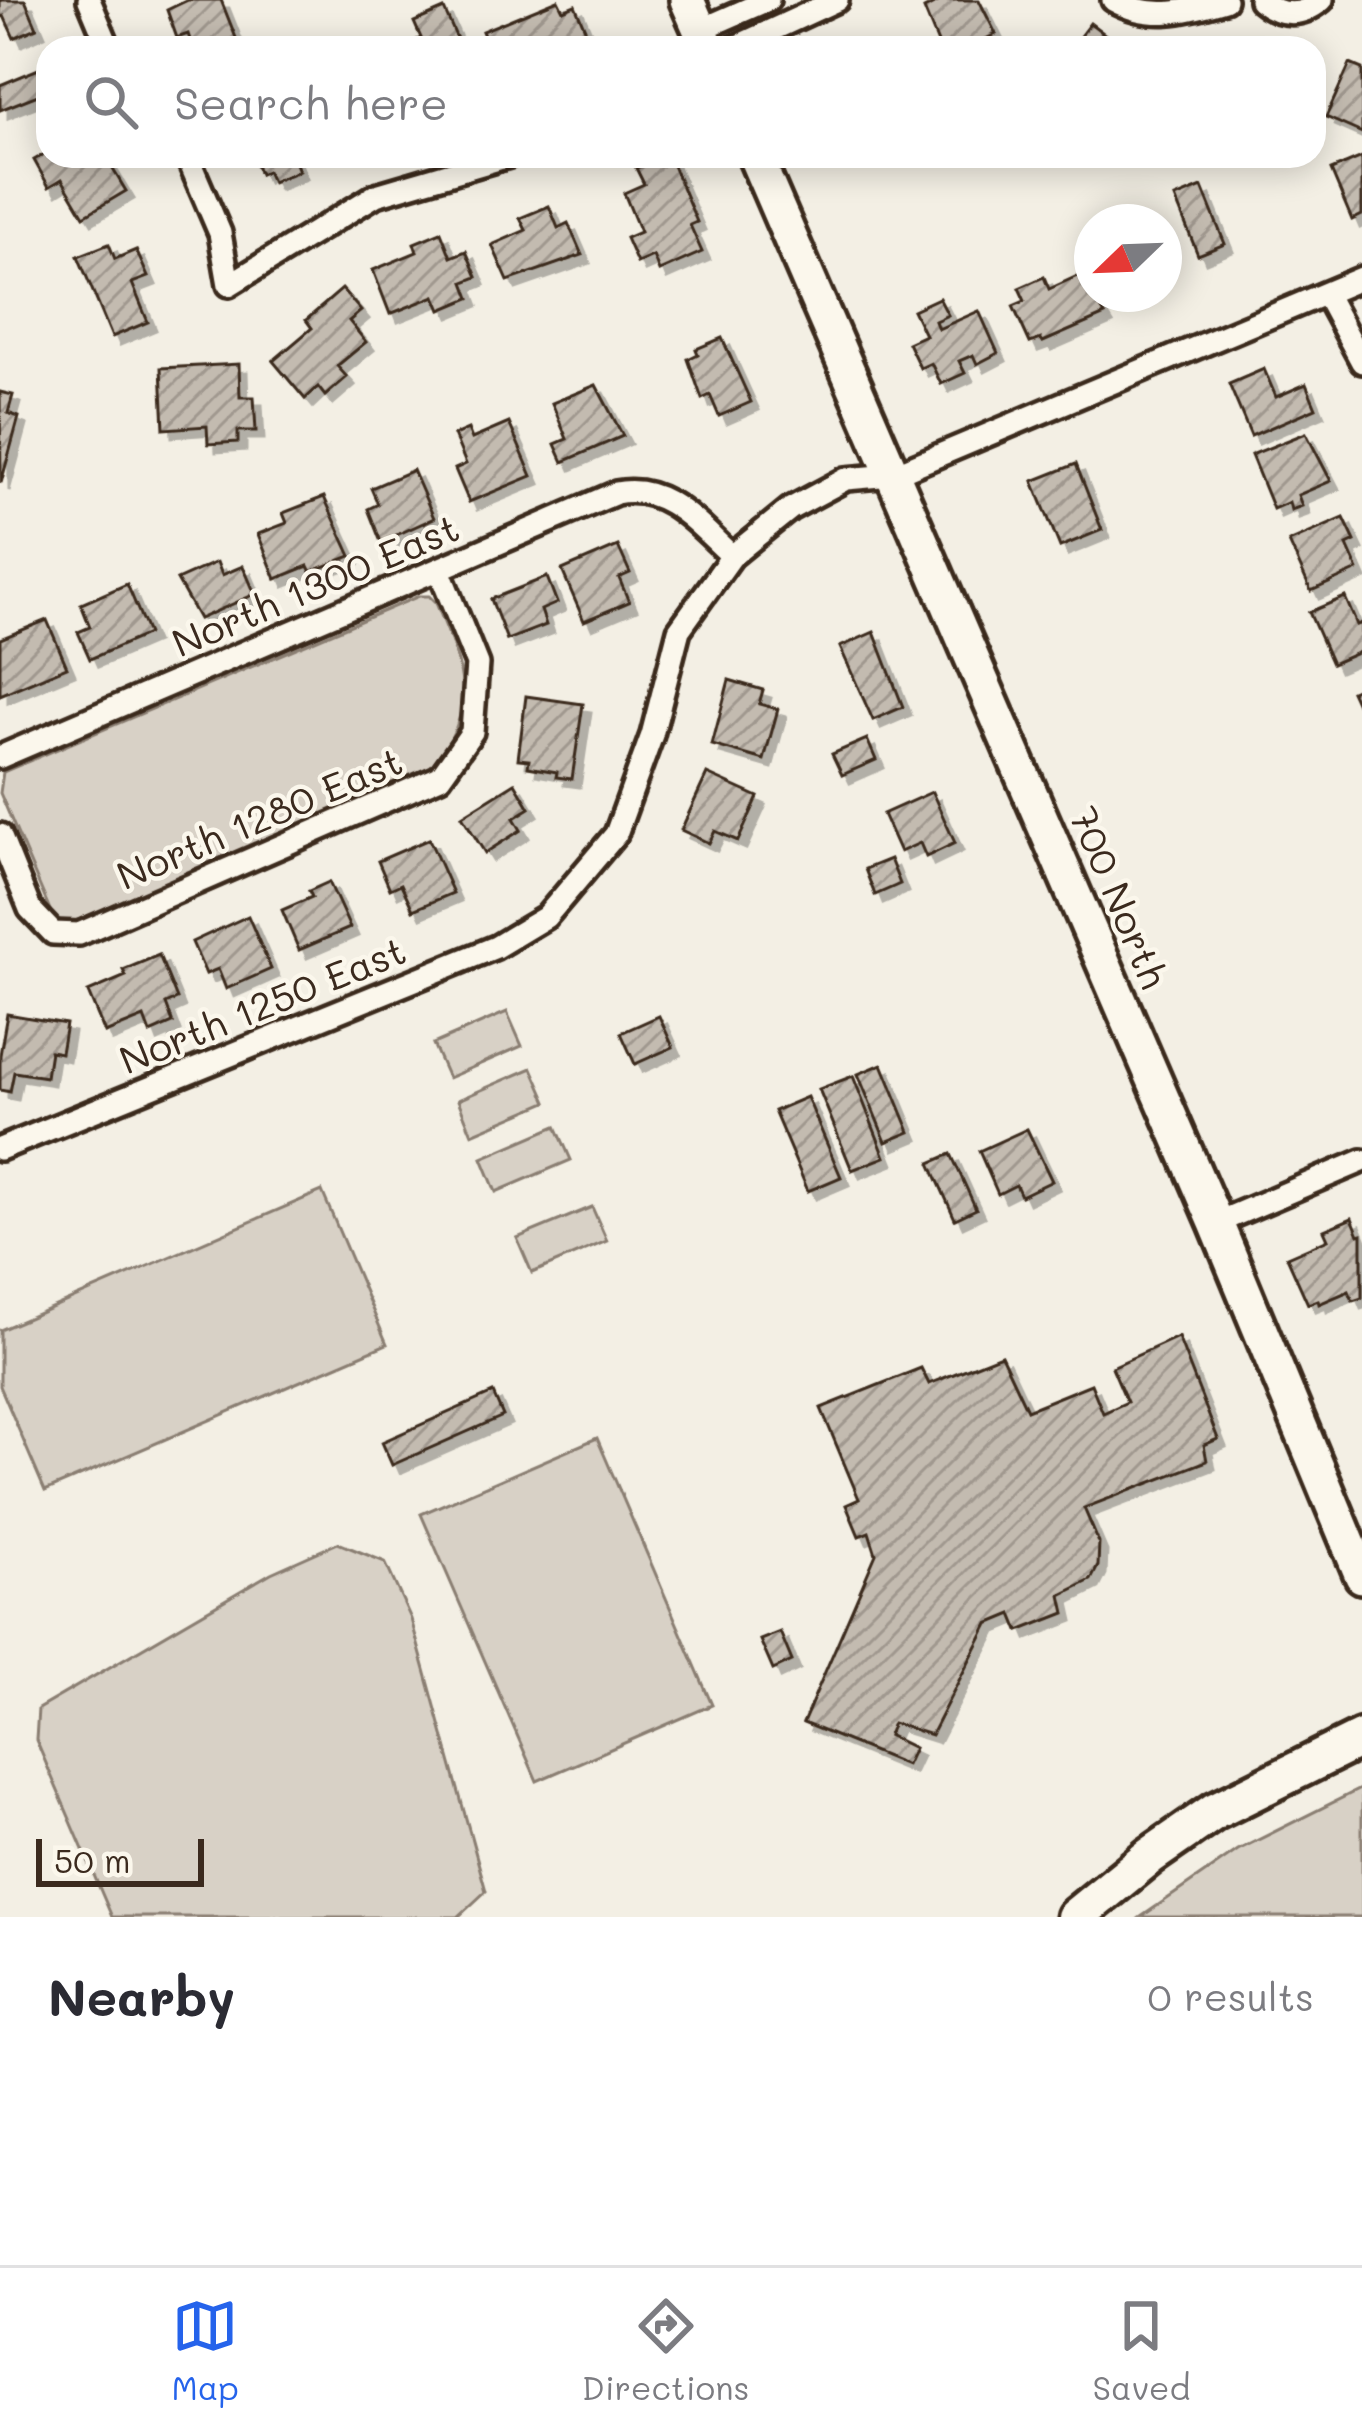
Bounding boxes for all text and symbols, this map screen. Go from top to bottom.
search box [36,36,1326,168]
icon: search [78,69,144,135]
text: Search here [174,73,448,131]
north arrow [1074,204,1182,312]
street label: North 1300 East [164,501,466,667]
street label: North 1280 East [109,734,409,900]
street label: 700 North [1059,798,1181,996]
street label: North 1250 East [111,923,413,1085]
scale bar [36,1833,204,1886]
text: 50 m [54,1838,130,1881]
text: Nearby [48,1962,235,2029]
text: 0 results [1148,1970,1314,2021]
tab: Map [172,2293,239,2408]
tab: Directions [582,2293,749,2408]
tab: Saved [1093,2293,1190,2408]

